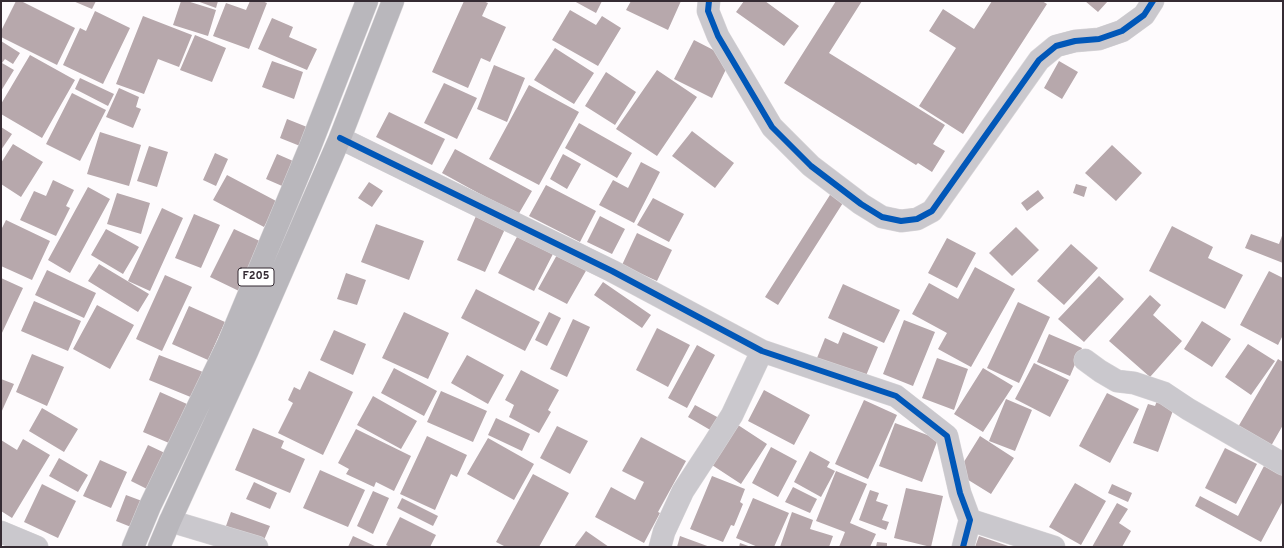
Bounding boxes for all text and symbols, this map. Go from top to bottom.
road number: F205 [238,268,274,286]

